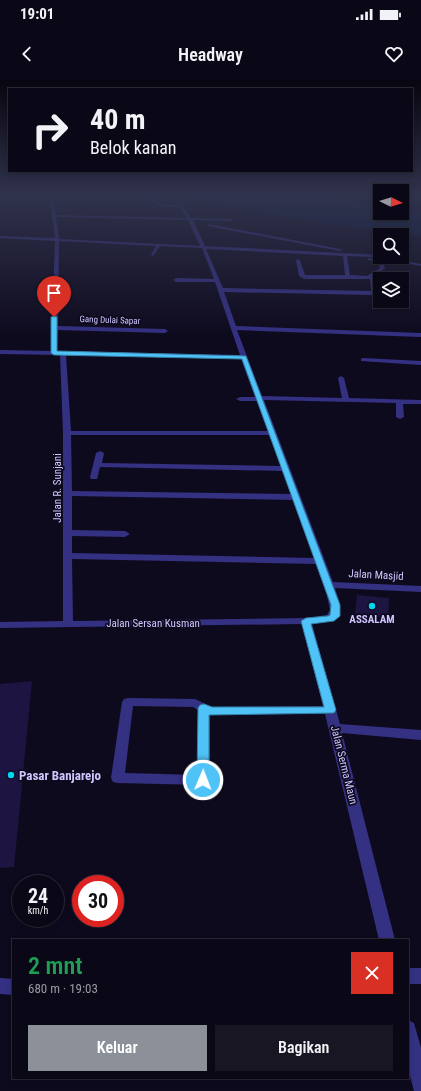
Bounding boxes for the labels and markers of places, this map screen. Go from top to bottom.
pin [37,276,71,317]
marker: ASSALAM [367,601,377,611]
place label: ASSALAM [349,613,395,626]
place label: Pasar Banjarejo [19,768,101,783]
marker: Pasar Banjarejo [6,770,16,780]

